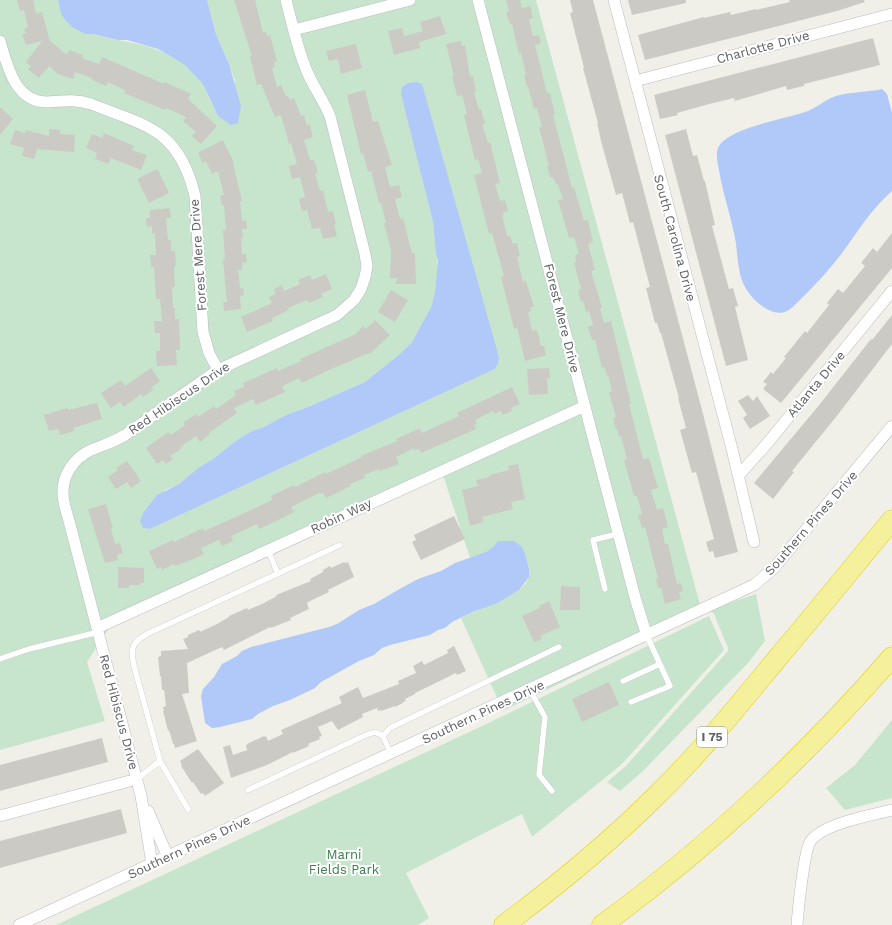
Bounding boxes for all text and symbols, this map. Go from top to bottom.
street label: Charlotte Drive [715,27,811,67]
street label: South Carolina Drive [651,173,699,303]
street label: Forest Mere Drive [187,199,209,311]
street label: Forest Mere Drive [541,262,583,374]
street label: Atlanta Drive [784,348,848,420]
street label: Red Hibiscus Drive [126,359,232,437]
street label: Southern Pines Drive [762,468,860,578]
street label: Robin Way [308,495,374,537]
street label: Red Hibiscus Drive [96,653,142,771]
street label: Southern Pines Drive [419,677,547,747]
road number: I 75 [697,727,727,747]
street label: Southern Pines Drive [125,812,253,882]
park label: Marni Fields Park [309,847,380,877]

